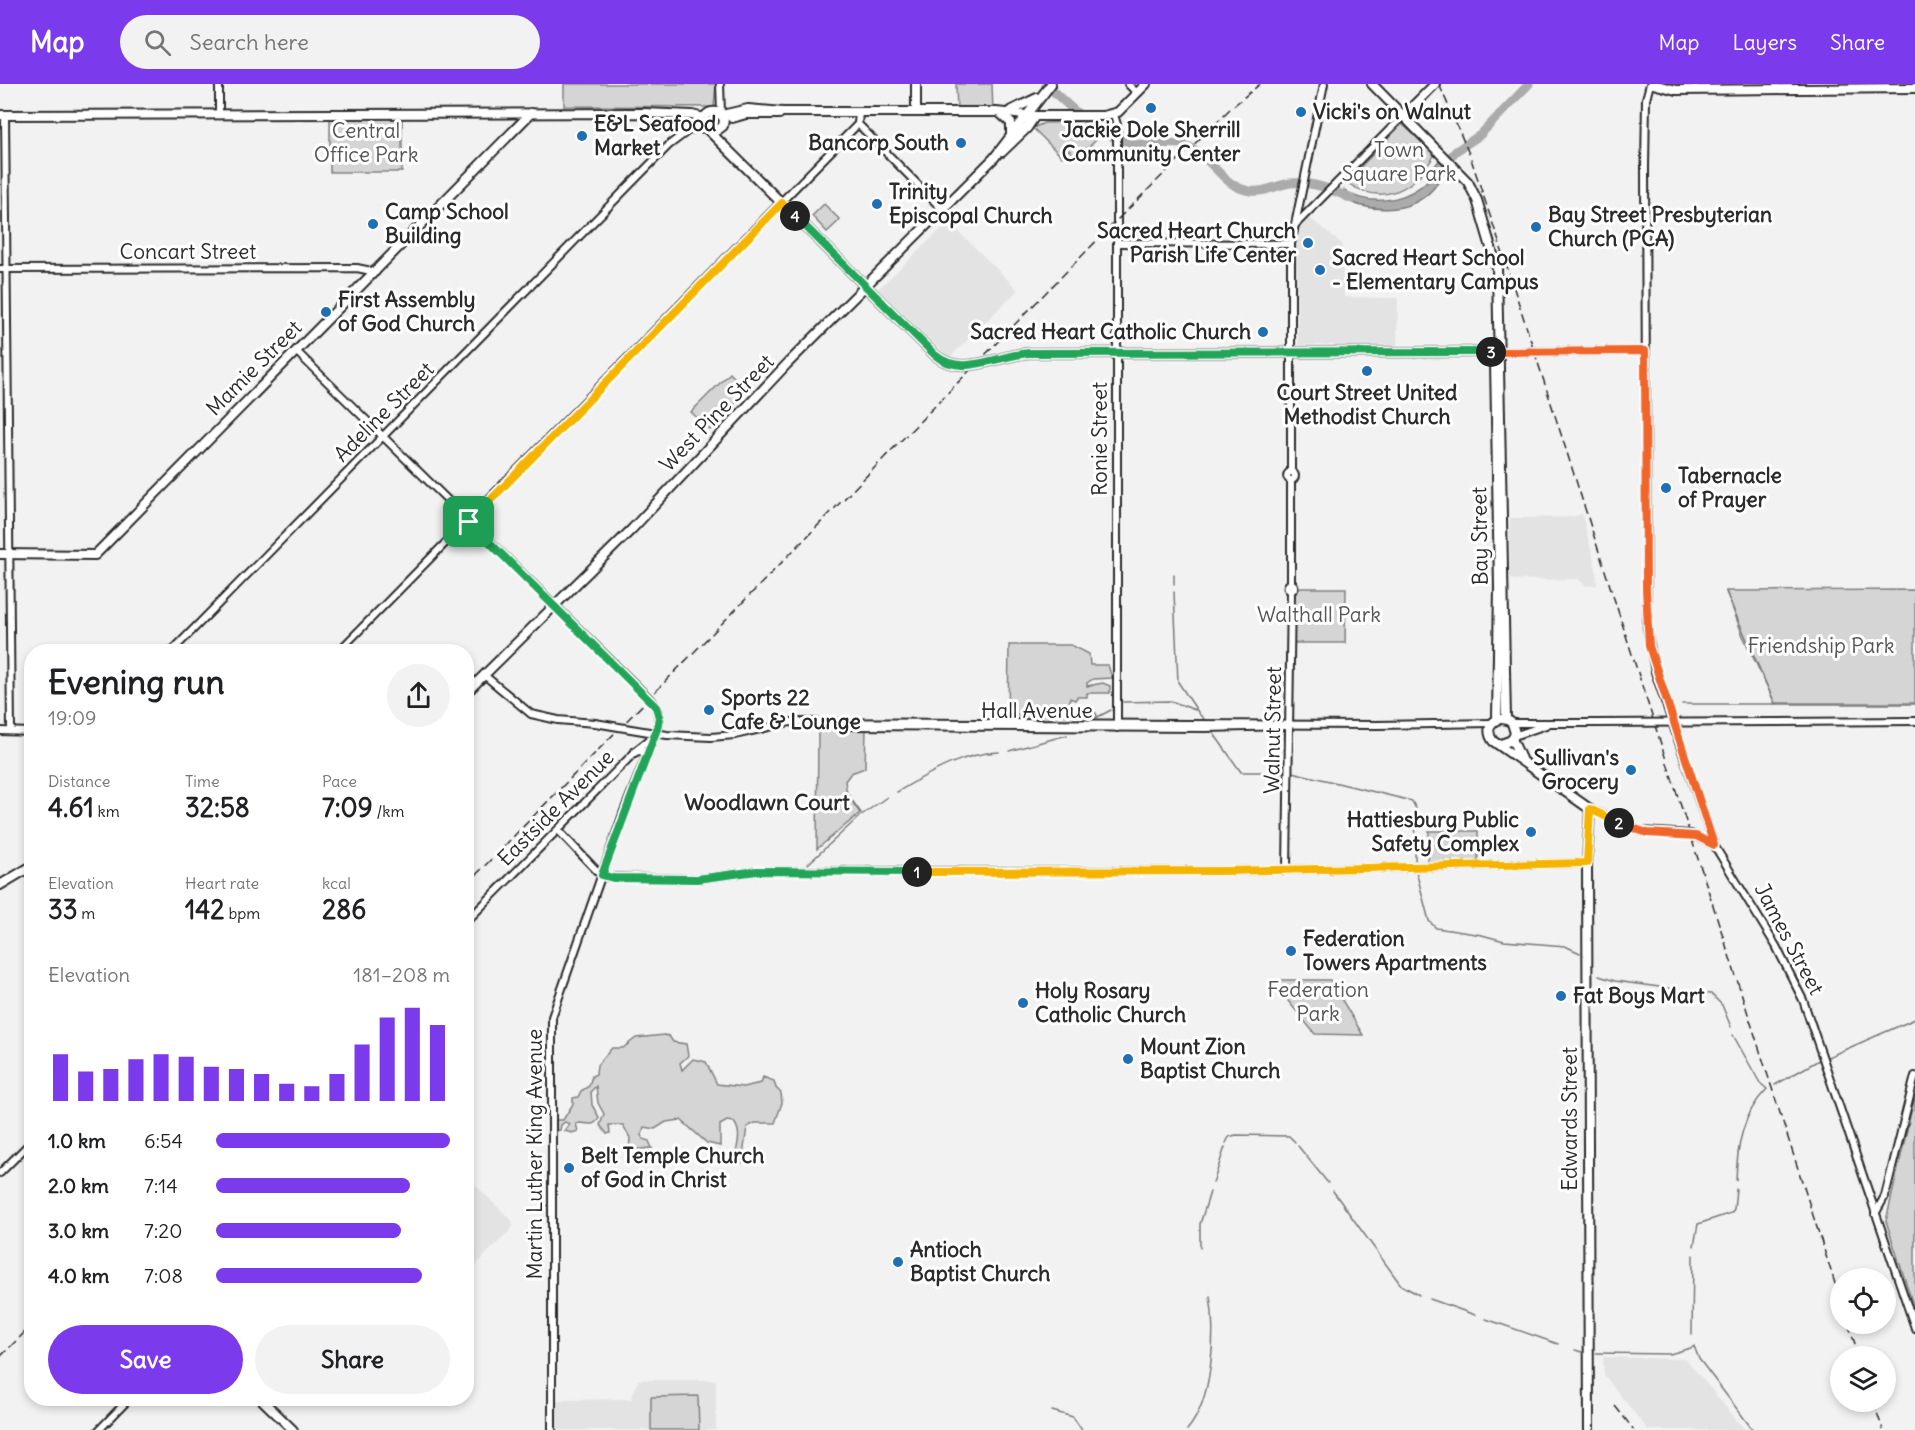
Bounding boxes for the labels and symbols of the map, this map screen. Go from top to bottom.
place label: Vicki's on Walnut [1313,98,1472,125]
marker: Jackie Dole Sherrill Community Center [1144,101,1158,115]
marker: Vicki's on Walnut [1294,105,1308,119]
place label: E&L Seafood Market [594,110,717,161]
place label: Jackie Dole Sherrill Community Center [1061,116,1241,167]
park label: Central Office Park [314,117,418,168]
marker: E&L Seafood Market [575,129,589,143]
place label: Bancorp South [808,129,949,156]
marker: Bancorp South [954,136,968,150]
park label: Town Square Park [1341,136,1457,187]
place label: Trinity Episcopal Church [889,178,1053,229]
marker: Trinity Episcopal Church [870,197,884,211]
place label: Camp School Building [385,198,509,249]
pin: 4 [780,201,810,231]
place label: Bay Street Presbyterian Church (PCA) [1548,201,1772,252]
marker: Camp School Building [366,217,380,231]
place label: Sacred Heart Church Parish Life Center [1097,217,1296,268]
marker: Bay Street Presbyterian Church (PCA) [1529,220,1543,234]
marker: Sacred Heart Church Parish Life Center [1301,236,1315,250]
street label: Concart Street [120,238,256,265]
place label: Sacred Heart School - Elementary Campus [1332,244,1539,295]
marker: Sacred Heart School - Elementary Campus [1313,263,1327,277]
place label: First Assembly of God Church [338,286,475,337]
marker: First Assembly of God Church [319,305,333,319]
street label: Mamie Street [200,314,307,421]
place label: Sacred Heart Catholic Church [970,318,1251,345]
marker: Sacred Heart Catholic Church [1256,325,1270,339]
pin: 3 [1476,337,1506,367]
street label: West Pine Street [654,348,780,477]
street label: Adeline Street [328,356,440,468]
marker: Court Street United Methodist Church [1360,364,1374,378]
place label: Court Street United Methodist Church [1277,379,1458,430]
street label: Ronie Street [1086,382,1113,496]
place label: Tabernacle of Prayer [1678,462,1782,513]
marker: Tabernacle of Prayer [1659,481,1673,495]
street label: Bay Street [1465,486,1494,586]
pin [443,496,494,547]
park label: Walthall Park [1257,601,1381,628]
park label: Friendship Park [1748,632,1894,659]
street label: Walnut Street [1258,666,1287,794]
place label: Sports 22 Cafe & Lounge [721,684,861,735]
street label: Hall Avenue [981,697,1093,724]
marker: Sports 22 Cafe & Lounge [702,703,716,717]
street label: Eastside Avenue [492,744,620,872]
place label: Sullivan's Grocery [1533,744,1619,795]
marker: Sullivan's Grocery [1624,763,1638,777]
district label: Woodlawn Court [684,788,850,816]
place label: Hattiesburg Public Safety Complex [1347,806,1520,857]
pin: 2 [1604,808,1634,838]
marker: Hattiesburg Public Safety Complex [1524,825,1538,839]
pin: 1 [902,857,932,887]
street label: James Street [1749,878,1830,999]
place label: Federation Towers Apartments [1303,925,1487,976]
marker: Federation Towers Apartments [1284,944,1298,958]
park label: Federation Park [1267,976,1369,1027]
place label: Holy Rosary Catholic Church [1035,977,1186,1028]
place label: Fat Boys Mart [1573,982,1705,1009]
marker: Fat Boys Mart [1554,989,1568,1003]
marker: Holy Rosary Catholic Church [1016,996,1030,1010]
street label: Martin Luther King Avenue [521,1029,548,1279]
place label: Mount Zion Baptist Church [1140,1033,1280,1084]
street label: Edwards Street [1556,1047,1583,1191]
marker: Mount Zion Baptist Church [1121,1052,1135,1066]
place label: Belt Temple Church of God in Christ [581,1142,764,1193]
marker: Belt Temple Church of God in Christ [562,1161,576,1175]
place label: Antioch Baptist Church [910,1236,1050,1287]
marker: Antioch Baptist Church [891,1255,905,1269]

